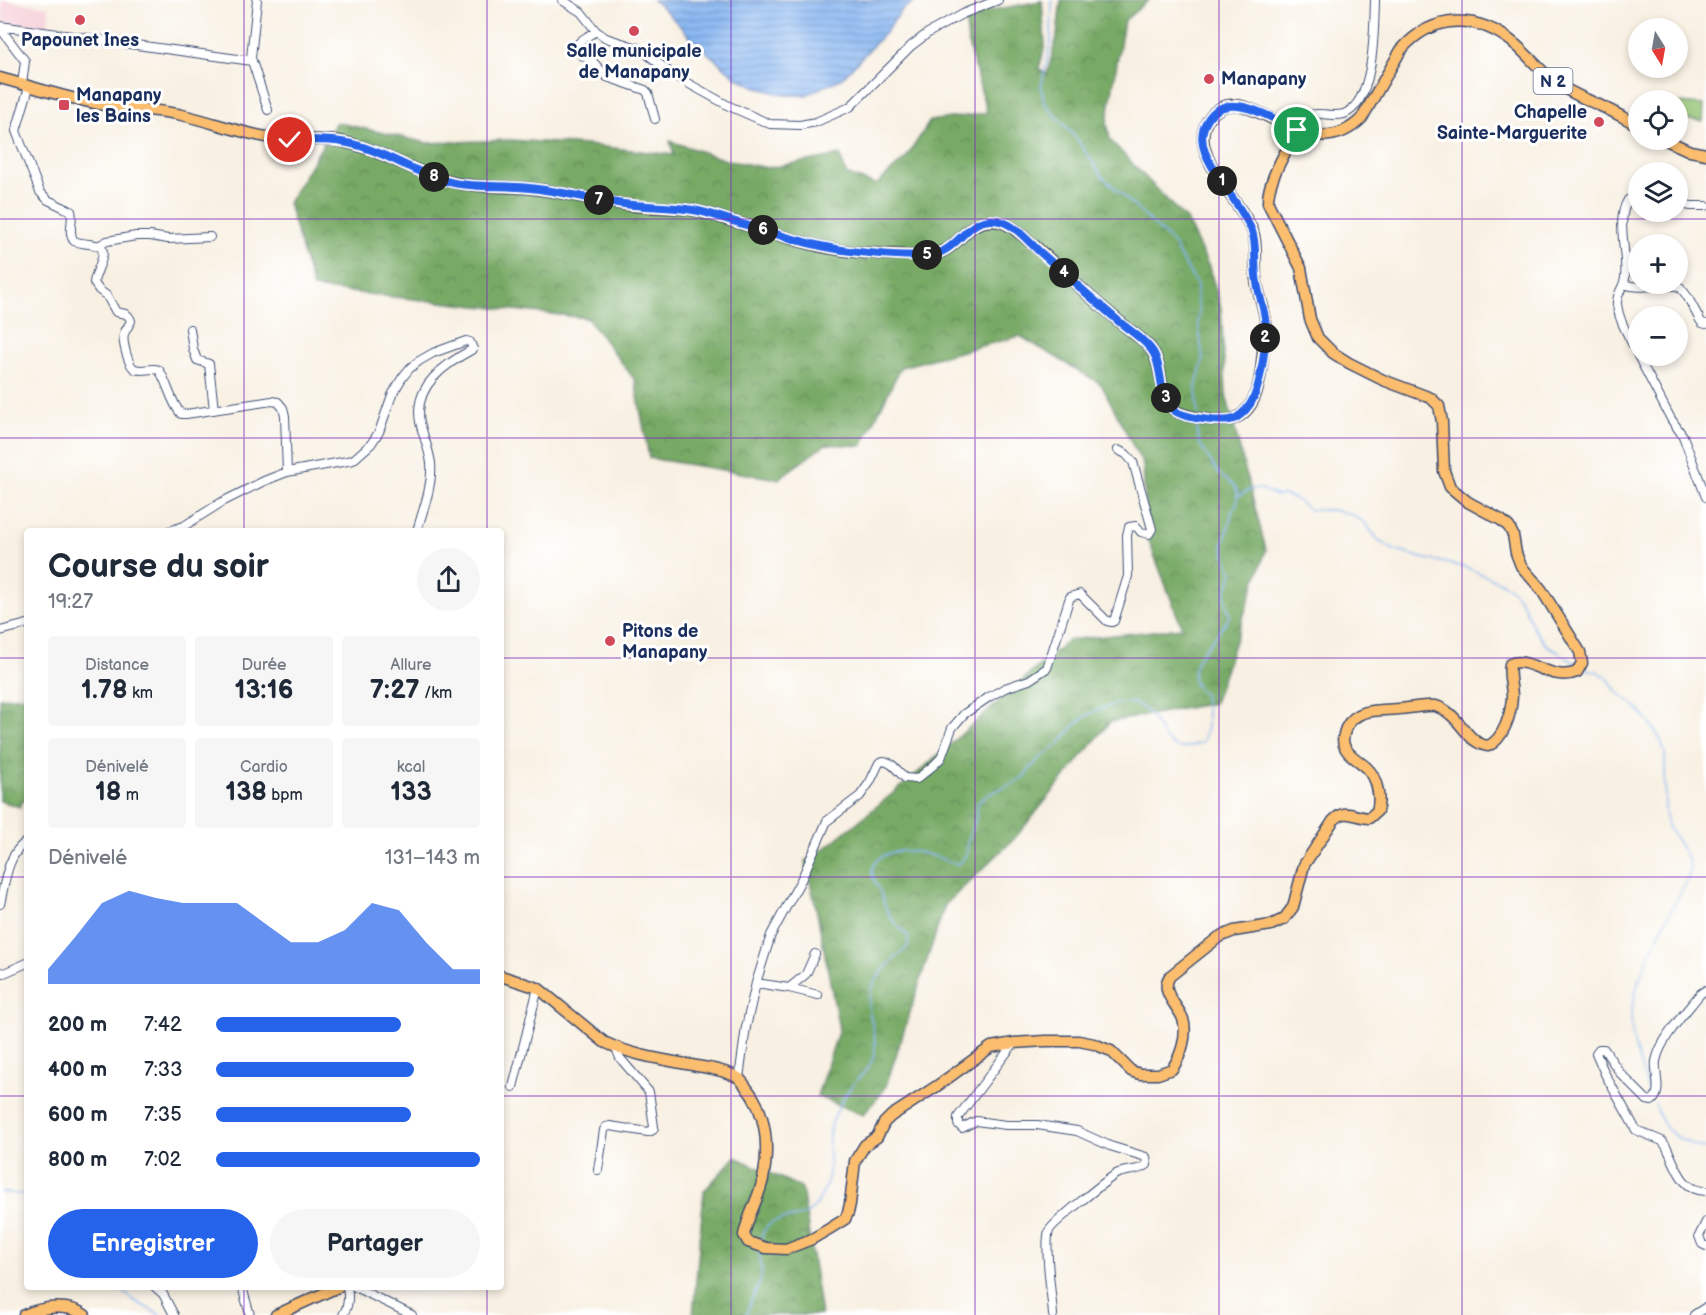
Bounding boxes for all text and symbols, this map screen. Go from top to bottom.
marker: Papounet Ines [73,13,87,27]
north arrow [1628,18,1688,78]
map controls [1628,18,1688,366]
marker: Salle municipale de Manapany [627,24,641,38]
place label: Papounet Ines [21,30,139,51]
place label: Salle municipale de Manapany [566,41,702,83]
road number: N 2 [1534,68,1572,94]
place label: Manapany [1221,69,1307,90]
marker: Manapany [1202,72,1216,86]
place label: Manapany les Bains [76,85,162,127]
button: locate [1628,90,1688,150]
marker: Manapany les Bains [57,98,71,112]
place label: Chapelle Sainte-Marguerite [1437,102,1587,144]
pin [1271,104,1322,155]
icon: arrive [1280,113,1313,146]
pin [264,114,315,165]
marker: Chapelle Sainte-Marguerite [1592,115,1606,129]
icon: check [273,123,306,156]
pin: 8 [419,162,449,192]
button: layers [1628,162,1688,222]
pin: 1 [1207,166,1237,196]
text: 8 [429,167,439,186]
text: 1 [1219,171,1225,190]
pin: 7 [584,185,614,215]
text: 7 [595,190,603,209]
pin: 6 [748,215,778,245]
text: 6 [758,220,768,239]
button: + [1628,234,1688,294]
pin: 5 [912,240,942,270]
text: 5 [922,245,932,264]
pin: 4 [1049,258,1079,288]
text: 4 [1059,263,1069,282]
button: − [1628,306,1688,366]
pin: 2 [1250,323,1280,353]
text: 2 [1260,328,1270,347]
pin: 3 [1151,383,1181,413]
text: 3 [1161,388,1171,407]
text: Course du soir [48,547,269,587]
button: share [417,548,480,611]
text: 19:27 [48,590,93,614]
place label: Pitons de Manapany [622,621,708,663]
marker: Pitons de Manapany [603,634,617,648]
text: Distance [85,656,149,675]
text: Durée [241,656,287,675]
text: Allure [391,656,431,675]
text: 1.78 [81,675,128,706]
text: 13:16 [234,675,294,706]
text: 7:27 [370,675,420,706]
text: km [128,684,153,703]
text: /km [420,684,452,703]
text: Dénivelé [85,758,149,777]
text: Cardio [240,758,288,777]
text: kcal [397,758,425,777]
text: 18 [95,777,122,808]
text: 138 [225,777,267,808]
text: 133 [390,777,432,808]
text: m [122,786,139,805]
text: bpm [267,786,303,805]
text: Dénivelé [48,846,127,870]
text: 131–143 m [385,846,480,870]
text: 200 m [48,1013,107,1037]
text: 7:42 [144,1013,182,1037]
text: 400 m [48,1058,107,1082]
text: 7:33 [144,1058,182,1082]
text: 600 m [48,1103,108,1127]
text: 7:35 [144,1103,182,1127]
text: 800 m [48,1148,107,1172]
text: 7:02 [144,1148,181,1172]
button: Enregistrer [48,1209,258,1278]
button: Partager [270,1209,480,1278]

